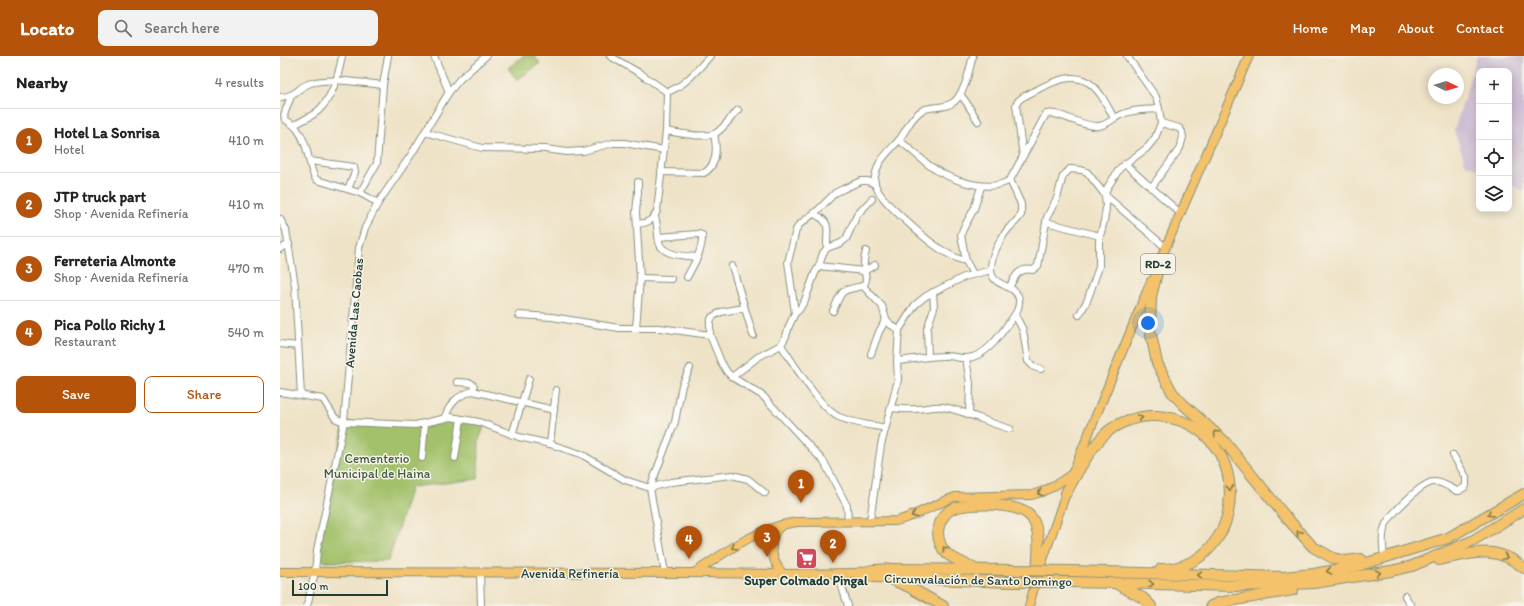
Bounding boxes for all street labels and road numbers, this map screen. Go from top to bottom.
road number: RD-2 [1141,254,1175,274]
street label: Avenida Las Caobas [342,257,366,369]
street label: Avenida Refinería [521,566,619,581]
street label: Circunvalación de Santo Domingo [884,571,1073,589]

